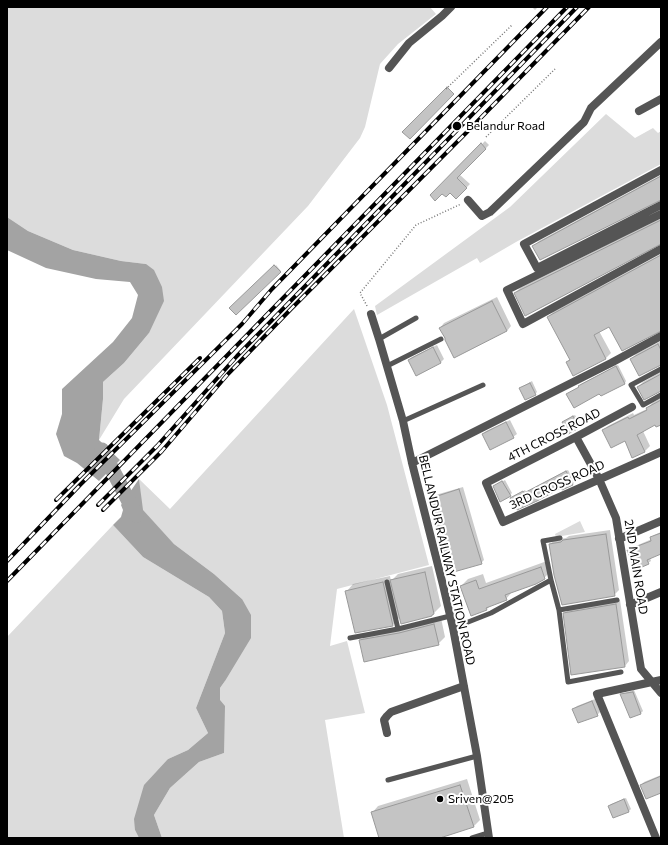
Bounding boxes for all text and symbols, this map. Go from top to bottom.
place label: Belandur Road [466,119,545,133]
marker: Belandur Road [451,120,463,132]
street label: 4TH CROSS ROAD [505,405,603,465]
street label: BELLANDUR RAILWAY STATION ROAD [416,453,478,667]
street label: 3RD CROSS ROAD [507,458,607,512]
street label: 2ND MAIN ROAD [621,519,651,615]
place label: Sriven@205 [448,792,514,806]
marker: Sriven@205 [435,794,445,804]

